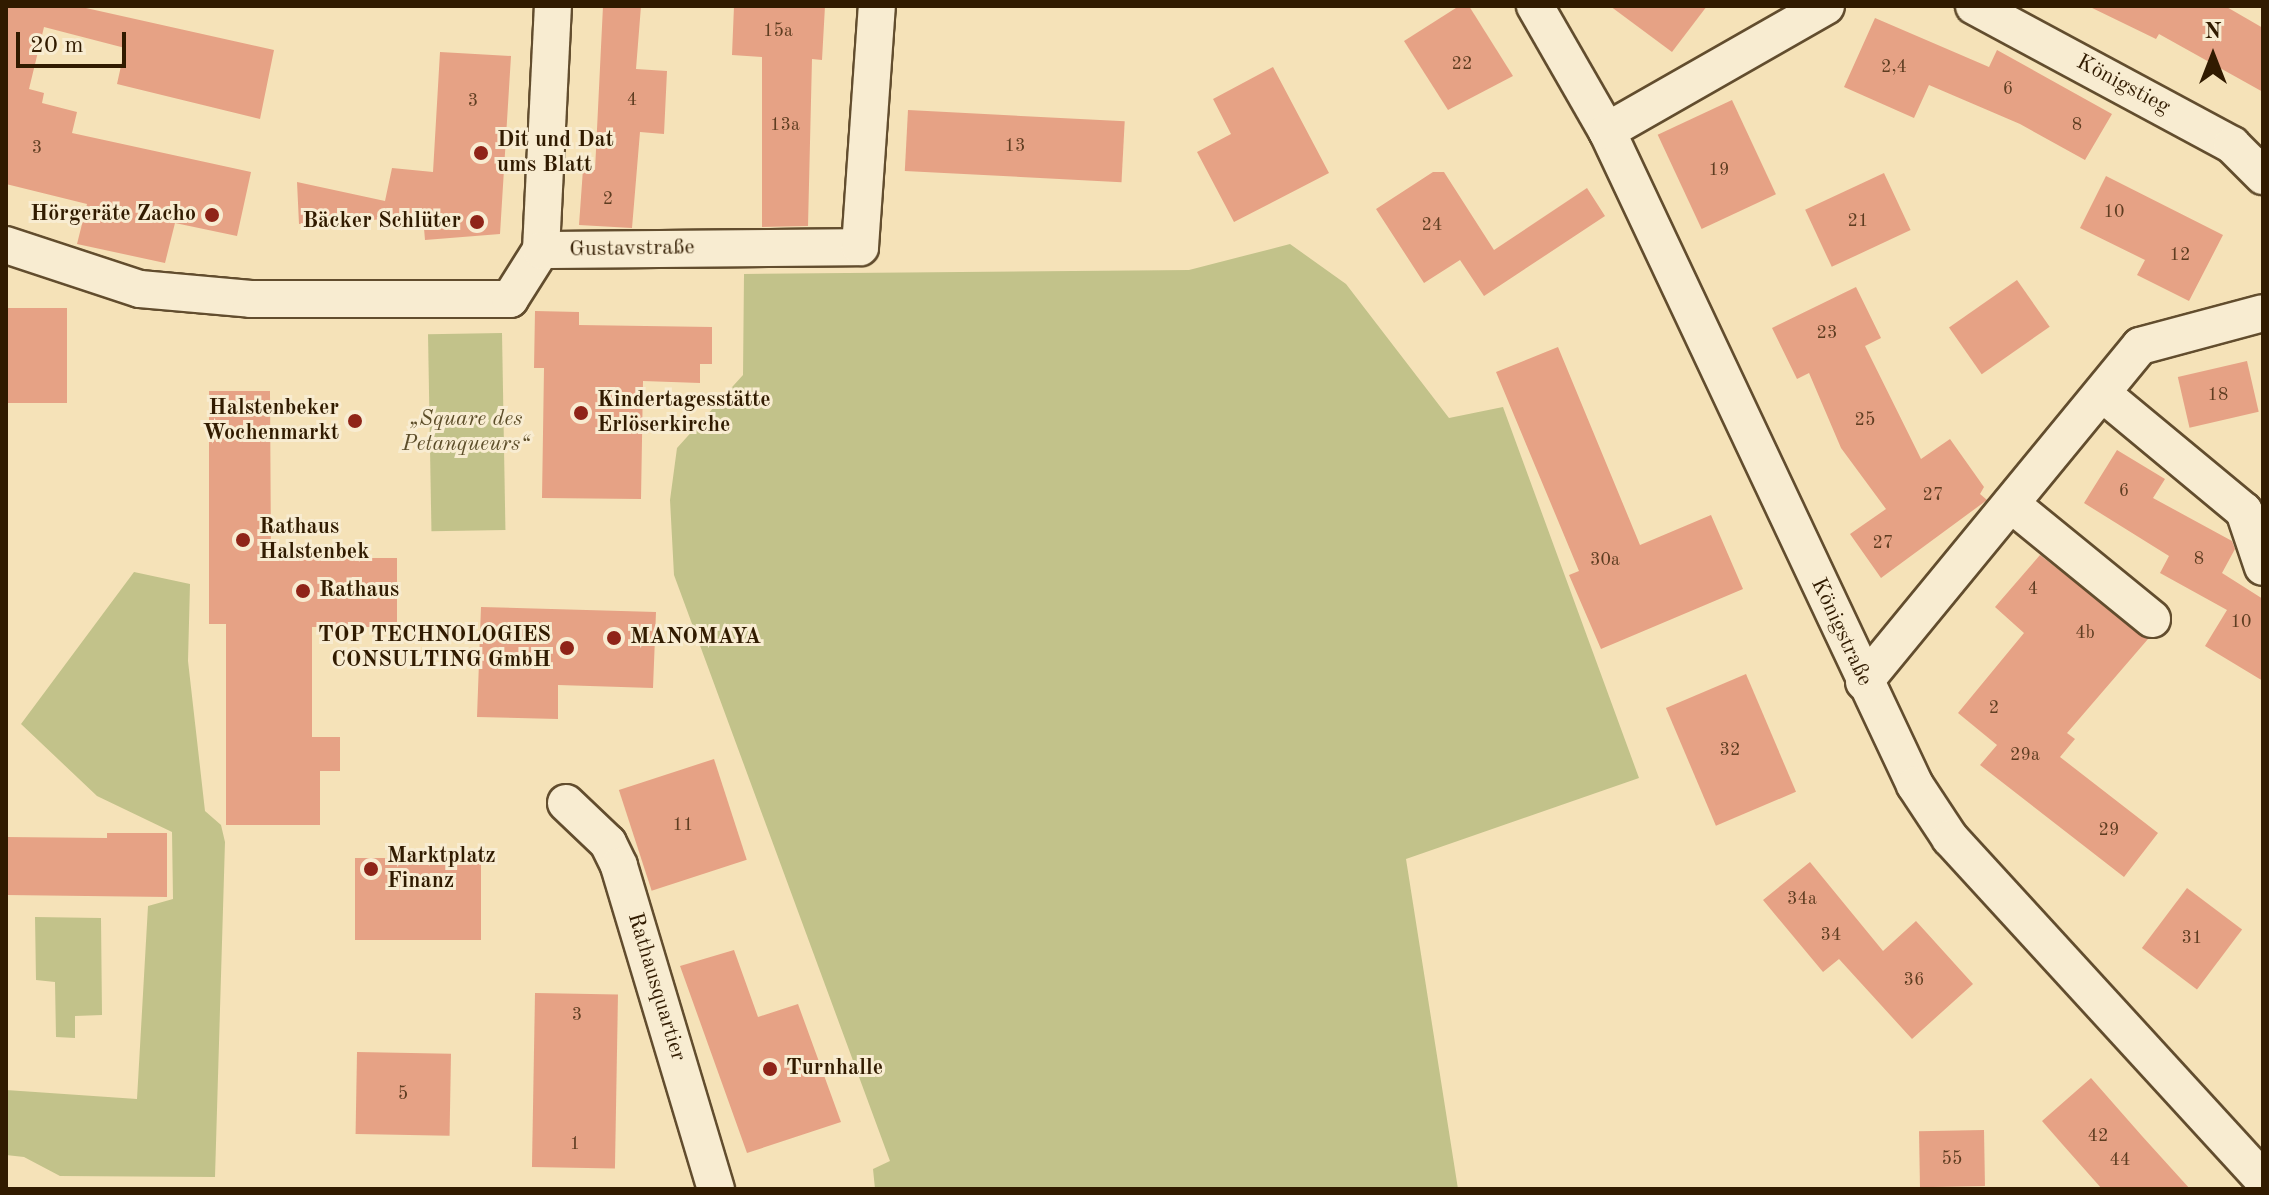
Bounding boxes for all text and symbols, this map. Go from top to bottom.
scale bar [20,16,130,66]
north arrow [2173,16,2253,96]
house number: 15a [763,20,793,42]
text: N [2205,21,2221,43]
text: 20 m [30,34,84,58]
street label: Königstieg [2072,49,2174,121]
house number: 22 [1452,53,1472,75]
house number: 2,4 [1881,56,1907,78]
house number: 6 [2003,78,2013,100]
house number: 4 [627,89,637,111]
house number: 3 [468,90,478,112]
house number: 13a [770,114,800,136]
house number: 8 [2072,114,2082,136]
place label: Dit und Dat ums Blatt [497,127,614,178]
house number: 13 [1005,135,1025,157]
house number: 3 [32,137,42,159]
marker: Dit und Dat ums Blatt [472,144,490,162]
house number: 19 [1709,159,1729,181]
house number: 2 [603,188,613,210]
house number: 10 [2104,201,2124,223]
place label: Hörgeräte Zacho [30,202,196,228]
marker: Hörgeräte Zacho [203,206,221,224]
place label: Bäcker Schlüter [302,209,461,235]
house number: 21 [1848,210,1868,232]
marker: Bäcker Schlüter [468,213,486,231]
house number: 24 [1422,214,1442,236]
street label: Gustavstraße [569,235,695,263]
house number: 12 [2170,244,2190,266]
house number: 23 [1817,322,1837,344]
house number: 18 [2208,384,2228,406]
place label: Kindertagesstätte Erlöserkirche [597,387,771,438]
place label: Halstenbeker Wochenmarkt [202,395,339,446]
marker: Kindertagesstätte Erlöserkirche [572,404,590,422]
park label: „Square des Petanqueurs“ [402,406,530,458]
house number: 25 [1855,409,1875,431]
marker: Halstenbeker Wochenmarkt [346,412,364,430]
house number: 6 [2119,480,2129,502]
house number: 27 [1923,484,1943,506]
place label: Rathaus Halstenbek [259,514,369,566]
marker: Rathaus Halstenbek [234,531,252,549]
house number: 27 [1873,532,1893,554]
house number: 8 [2194,548,2204,570]
house number: 30a [1590,549,1620,571]
street label: Königstraße [1805,574,1877,690]
place label: Rathaus [319,578,399,604]
house number: 4 [2028,578,2038,600]
marker: Rathaus [294,582,312,600]
house number: 10 [2231,611,2251,633]
place label: TOP TECHNOLOGIES CONSULTING GmbH [318,622,551,674]
house number: 4b [2075,622,2095,644]
place label: MANOMAYA [630,625,761,651]
marker: MANOMAYA [605,629,623,647]
marker: TOP TECHNOLOGIES CONSULTING GmbH [558,639,576,657]
house number: 2 [1989,697,1999,719]
house number: 32 [1720,739,1740,761]
house number: 29a [2010,744,2040,766]
house number: 11 [673,814,693,836]
house number: 29 [2099,819,2119,841]
place label: Marktplatz Finanz [387,843,496,894]
marker: Marktplatz Finanz [362,860,380,878]
house number: 34a [1787,888,1817,910]
street label: Rathausquartier [621,910,691,1064]
house number: 34 [1821,924,1841,946]
house number: 31 [2182,927,2202,949]
house number: 36 [1904,969,1924,991]
house number: 3 [572,1004,582,1026]
place label: Turnhalle [786,1056,883,1082]
marker: Turnhalle [761,1060,779,1078]
house number: 5 [398,1083,408,1105]
house number: 42 [2088,1125,2108,1147]
house number: 1 [570,1133,580,1155]
house number: 55 [1942,1148,1962,1170]
house number: 44 [2110,1149,2130,1171]

